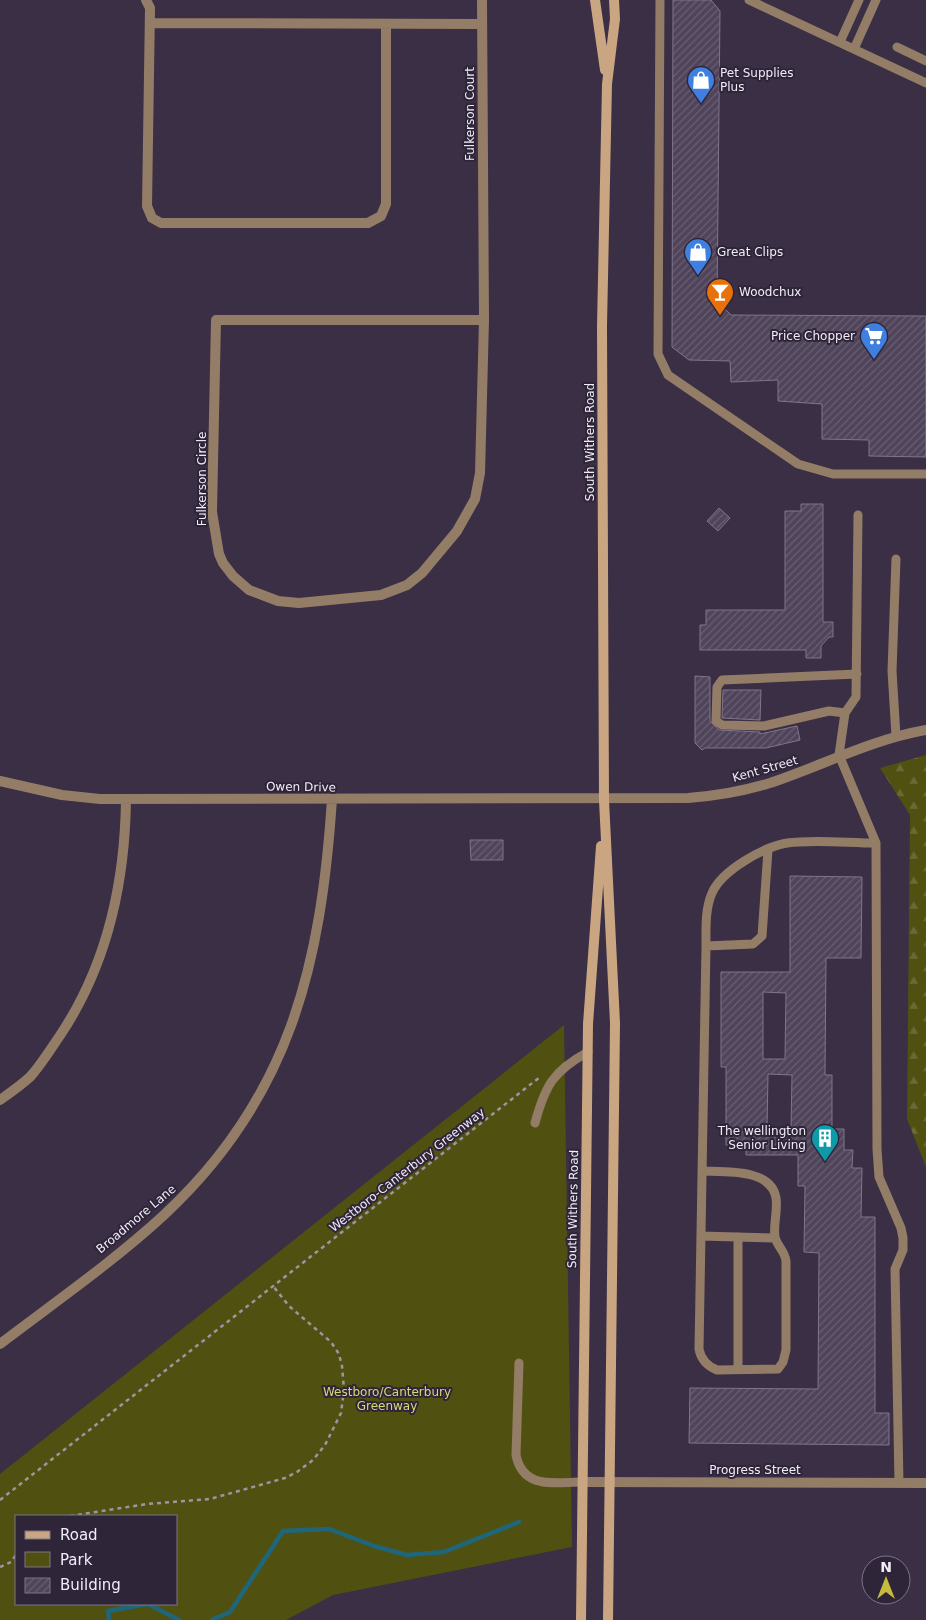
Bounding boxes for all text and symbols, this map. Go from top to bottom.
shop icon: Pet Supplies Plus [686,65,716,104]
place label: Pet Supplies Plus [720,66,793,94]
street label: Fulkerson Court [463,67,477,161]
shop icon: Great Clips [683,237,713,276]
place label: Great Clips [717,245,783,259]
bar icon: Woodchux [705,277,735,316]
place label: Woodchux [739,285,801,299]
supermarket icon: Price Chopper [859,321,889,360]
place label: Price Chopper [771,329,855,343]
street label: South Withers Road [583,383,597,501]
street label: Fulkerson Circle [195,432,209,526]
street label: Kent Street [731,753,800,785]
street label: Owen Drive [266,779,336,795]
street label: Westboro-Canterbury Greenway [327,1105,487,1235]
building icon: The wellington Senior Living [810,1123,840,1162]
place label: The wellington Senior Living [717,1124,806,1152]
street label: South Withers Road [565,1150,581,1268]
street label: Broadmore Lane [94,1182,178,1256]
park label: Westboro/Canterbury Greenway [323,1385,451,1413]
street label: Progress Street [709,1463,801,1477]
legend [15,1515,178,1605]
text: Road [60,1526,98,1544]
text: Park [60,1551,93,1569]
north arrow [861,1555,911,1605]
text: N [880,1559,892,1575]
text: Building [60,1576,121,1594]

